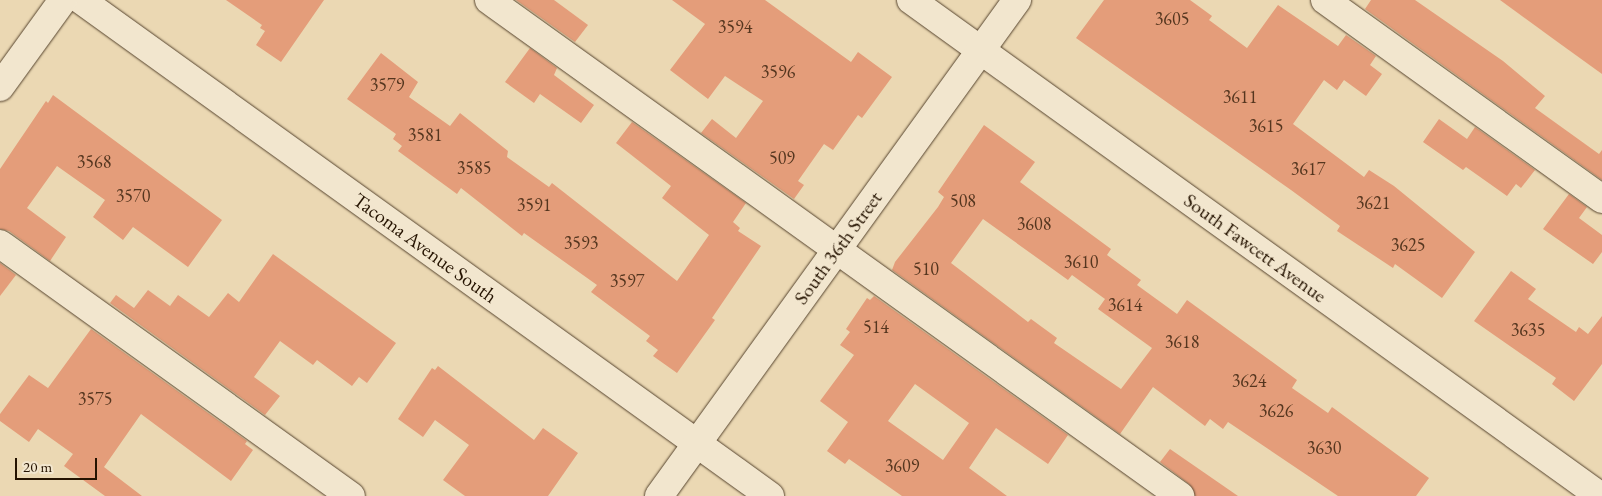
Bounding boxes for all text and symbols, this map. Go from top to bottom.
house number: 3605 [1155,8,1189,30]
house number: 3594 [718,16,752,38]
house number: 3596 [761,61,795,83]
house number: 3579 [370,74,404,96]
house number: 3611 [1223,86,1257,108]
house number: 3615 [1249,115,1283,137]
house number: 3581 [408,124,442,146]
house number: 509 [769,147,795,169]
house number: 3568 [77,151,111,173]
house number: 3585 [457,157,491,179]
house number: 3617 [1291,158,1325,180]
house number: 3570 [116,185,150,207]
street label: South 36th Street [789,187,887,309]
street label: Tacoma Avenue South [348,188,502,308]
street label: South Fawcett Avenue [1179,188,1331,308]
house number: 508 [950,190,976,212]
house number: 3621 [1356,192,1390,214]
house number: 3591 [517,194,551,216]
house number: 3608 [1017,213,1051,235]
house number: 3593 [564,232,598,254]
house number: 3625 [1391,234,1425,256]
house number: 3610 [1064,251,1098,273]
house number: 510 [913,258,939,280]
house number: 3597 [610,270,644,292]
house number: 3614 [1108,294,1142,316]
house number: 514 [863,316,889,338]
house number: 3635 [1511,319,1545,341]
house number: 3618 [1165,331,1199,353]
house number: 3624 [1232,370,1266,392]
house number: 3575 [78,388,112,410]
house number: 3626 [1259,400,1293,422]
house number: 3630 [1307,437,1341,459]
scale bar [18,448,100,480]
house number: 3609 [885,455,919,477]
text: 20 m [23,457,52,476]

